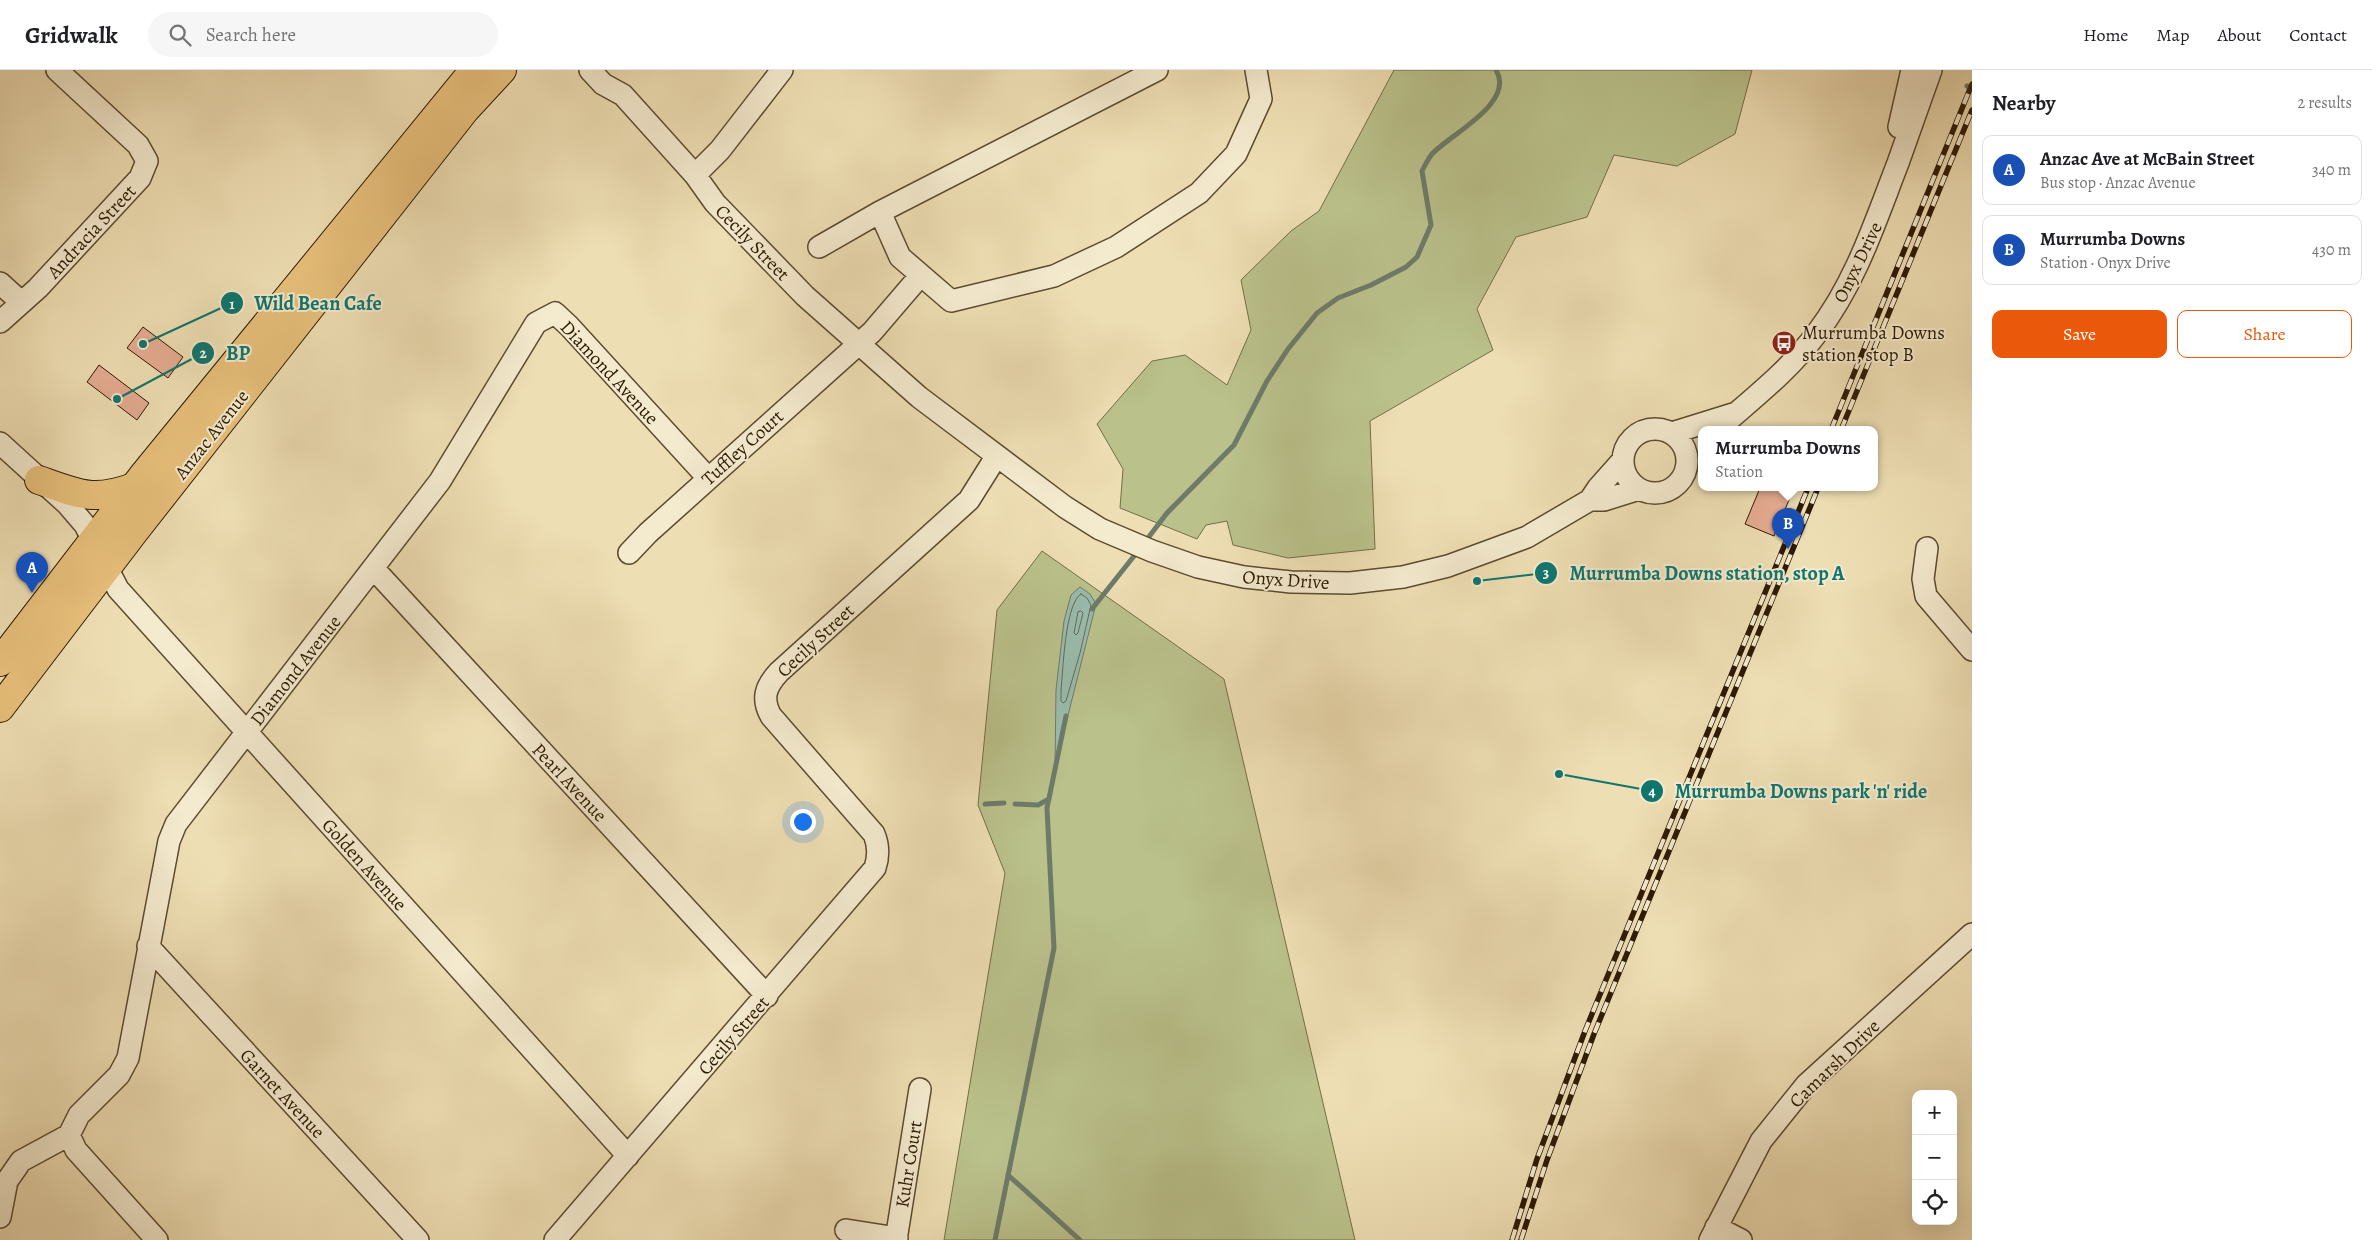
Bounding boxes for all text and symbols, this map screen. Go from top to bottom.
search box [148,12,498,57]
text: Gridwalk [25,19,118,51]
icon: search [166,21,194,49]
text: Search here [206,22,296,48]
text: Home [2083,23,2128,47]
text: Map [2156,23,2189,47]
text: About [2217,23,2261,47]
text: Contact [2289,23,2347,47]
text: Nearby [1992,89,2055,117]
text: 2 results [2297,92,2352,114]
text: Anzac Ave at McBain Street [2040,146,2254,172]
text: A [2004,159,2014,181]
text: 340 m [2312,159,2351,181]
text: Bus stop · Anzac Avenue [2040,172,2196,194]
street label: Andracia Street [41,179,142,285]
street label: Cecily Street [709,199,795,287]
street label: Onyx Drive [1827,218,1889,307]
text: Murrumba Downs [2040,226,2185,252]
text: B [2004,239,2014,261]
text: 430 m [2312,239,2351,261]
text: Station · Onyx Drive [2040,252,2171,274]
callout: Wild Bean Cafe [220,286,392,321]
text: Wild Bean Cafe [253,290,382,317]
text: 1 [229,294,235,314]
button: Save [1992,310,2167,358]
button: Share [2177,310,2352,358]
street label: Diamond Avenue [554,315,664,430]
place label: Murrumba Downs station, stop B [1802,320,1945,368]
bus stop icon: Murrumba Downs station, stop B [1771,330,1797,356]
callout: BP [191,336,260,371]
text: BP [226,340,251,367]
text: 2 [199,343,207,363]
street label: Anzac Avenue [168,384,255,486]
street label: Tuffley Court [696,404,789,492]
popup [1698,426,1878,491]
text: Murrumba Downs [1715,435,1861,461]
text: Station [1715,461,1763,483]
pin: B [1772,508,1804,549]
pin: A [16,552,48,593]
callout: Murrumba Downs station, stop A [1534,555,1854,590]
text: Murrumba Downs station, stop A [1569,560,1845,587]
text: 3 [1543,563,1549,583]
street label: Onyx Drive [1242,564,1330,596]
street label: Cecily Street [771,598,860,683]
street label: Diamond Avenue [244,610,347,731]
street label: Pearl Avenue [526,738,613,828]
callout: Murrumba Downs park 'n' ride [1640,773,1938,808]
text: Murrumba Downs park 'n' ride [1675,778,1927,805]
text: 4 [1648,781,1656,801]
your location [790,809,816,835]
street label: Golden Avenue [316,813,413,916]
street label: Cecily Street [692,991,775,1081]
street label: Camarsh Drive [1784,1014,1886,1114]
street label: Garnet Avenue [234,1043,331,1144]
map controls [1912,1090,1957,1225]
button: + [1912,1090,1957,1135]
street label: Kuhr Court [889,1119,929,1210]
button: − [1912,1135,1957,1180]
button: locate [1912,1180,1957,1225]

